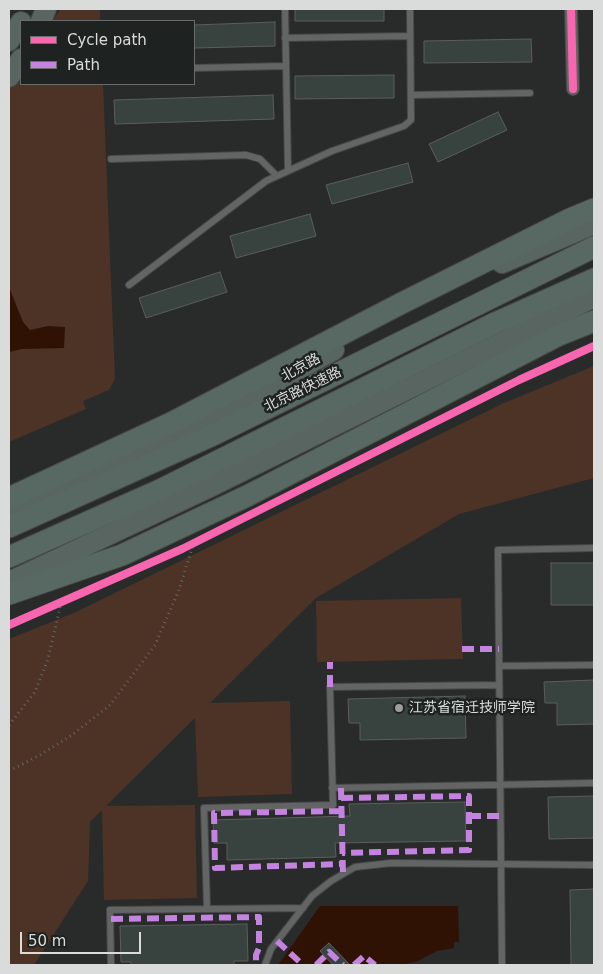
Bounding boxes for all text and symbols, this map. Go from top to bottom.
legend [20,20,195,85]
text: Cycle path [67,31,147,49]
text: Path [67,56,100,74]
street label: 北京路 [279,350,323,386]
street label: 北京路快速路 [262,364,344,416]
place label: 江苏省宿迁技师学院 [409,700,535,716]
marker: 江苏省宿迁技师学院 [393,702,405,714]
scale bar [22,922,144,954]
text: 50 m [28,932,66,950]

